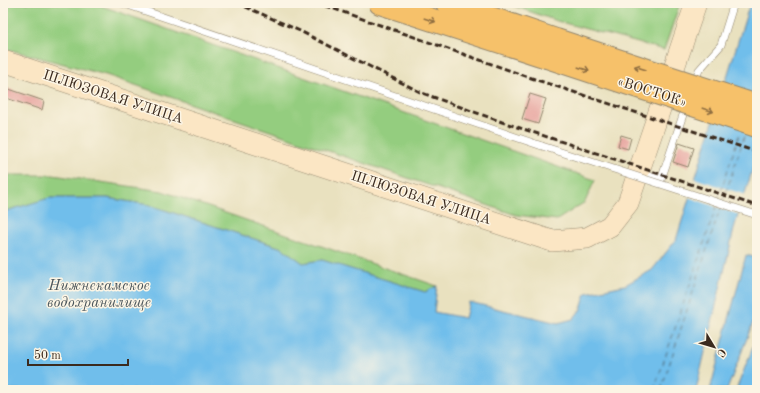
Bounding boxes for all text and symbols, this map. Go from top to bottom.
one-way arrow [423,17,436,24]
one-way arrow [635,63,647,71]
one-way arrow [578,66,590,74]
street label: ШЛЮЗОВАЯ УЛИЦА [41,68,185,126]
street label: «ВОСТОК» [615,74,689,110]
one-way arrow [701,107,714,114]
street label: ШЛЮЗОВАЯ УЛИЦА [349,169,493,227]
water label: Нижнекамское водохранилище [47,279,151,311]
north arrow [694,327,734,367]
scale bar [28,341,128,367]
text: С [714,346,727,358]
text: 50 m [34,349,61,362]

